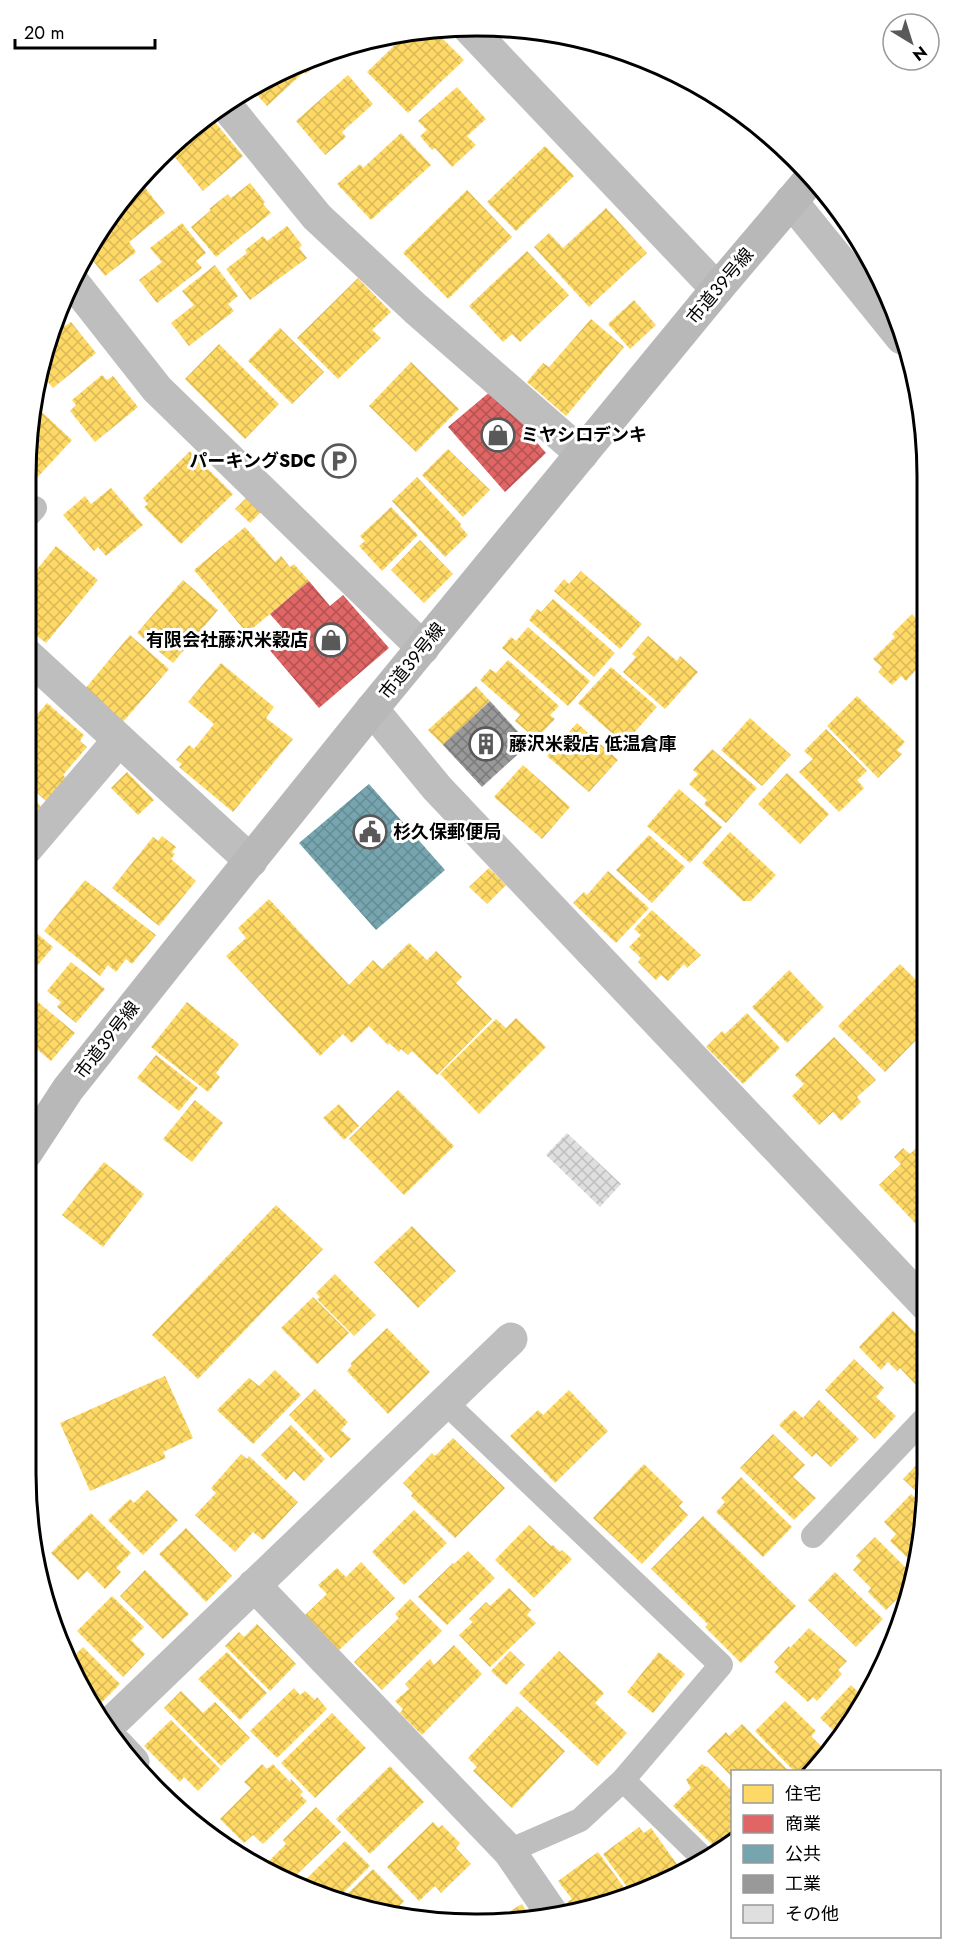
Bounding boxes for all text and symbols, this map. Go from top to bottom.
scale bar [15,12,154,50]
north arrow [881,12,941,72]
text: 20 m [24,20,64,46]
text: N [908,40,932,66]
street label: 市道39号線 [680,242,760,330]
shop icon: ミヤシロデンキ [480,417,516,453]
place label: ミヤシロデンキ [521,422,647,448]
parking icon: パーキングSDC [321,443,357,479]
place label: パーキングSDC [189,448,316,474]
street label: 市道39号線 [373,617,451,705]
shop icon: 有限会社藤沢米穀店 [313,622,349,658]
place label: 有限会社藤沢米穀店 [146,627,308,653]
building icon: 藤沢米穀店 低温倉庫 [468,726,504,762]
place label: 藤沢米穀店 低温倉庫 [509,731,676,757]
public building icon: 杉久保郵便局 [352,814,388,850]
place label: 杉久保郵便局 [393,819,501,845]
street label: 市道39号線 [68,996,146,1084]
legend [731,1770,941,1938]
text: 住宅 [785,1781,821,1807]
text: 商業 [785,1811,821,1837]
text: 公共 [785,1841,821,1867]
text: 工業 [785,1871,821,1897]
text: その他 [785,1901,839,1927]

